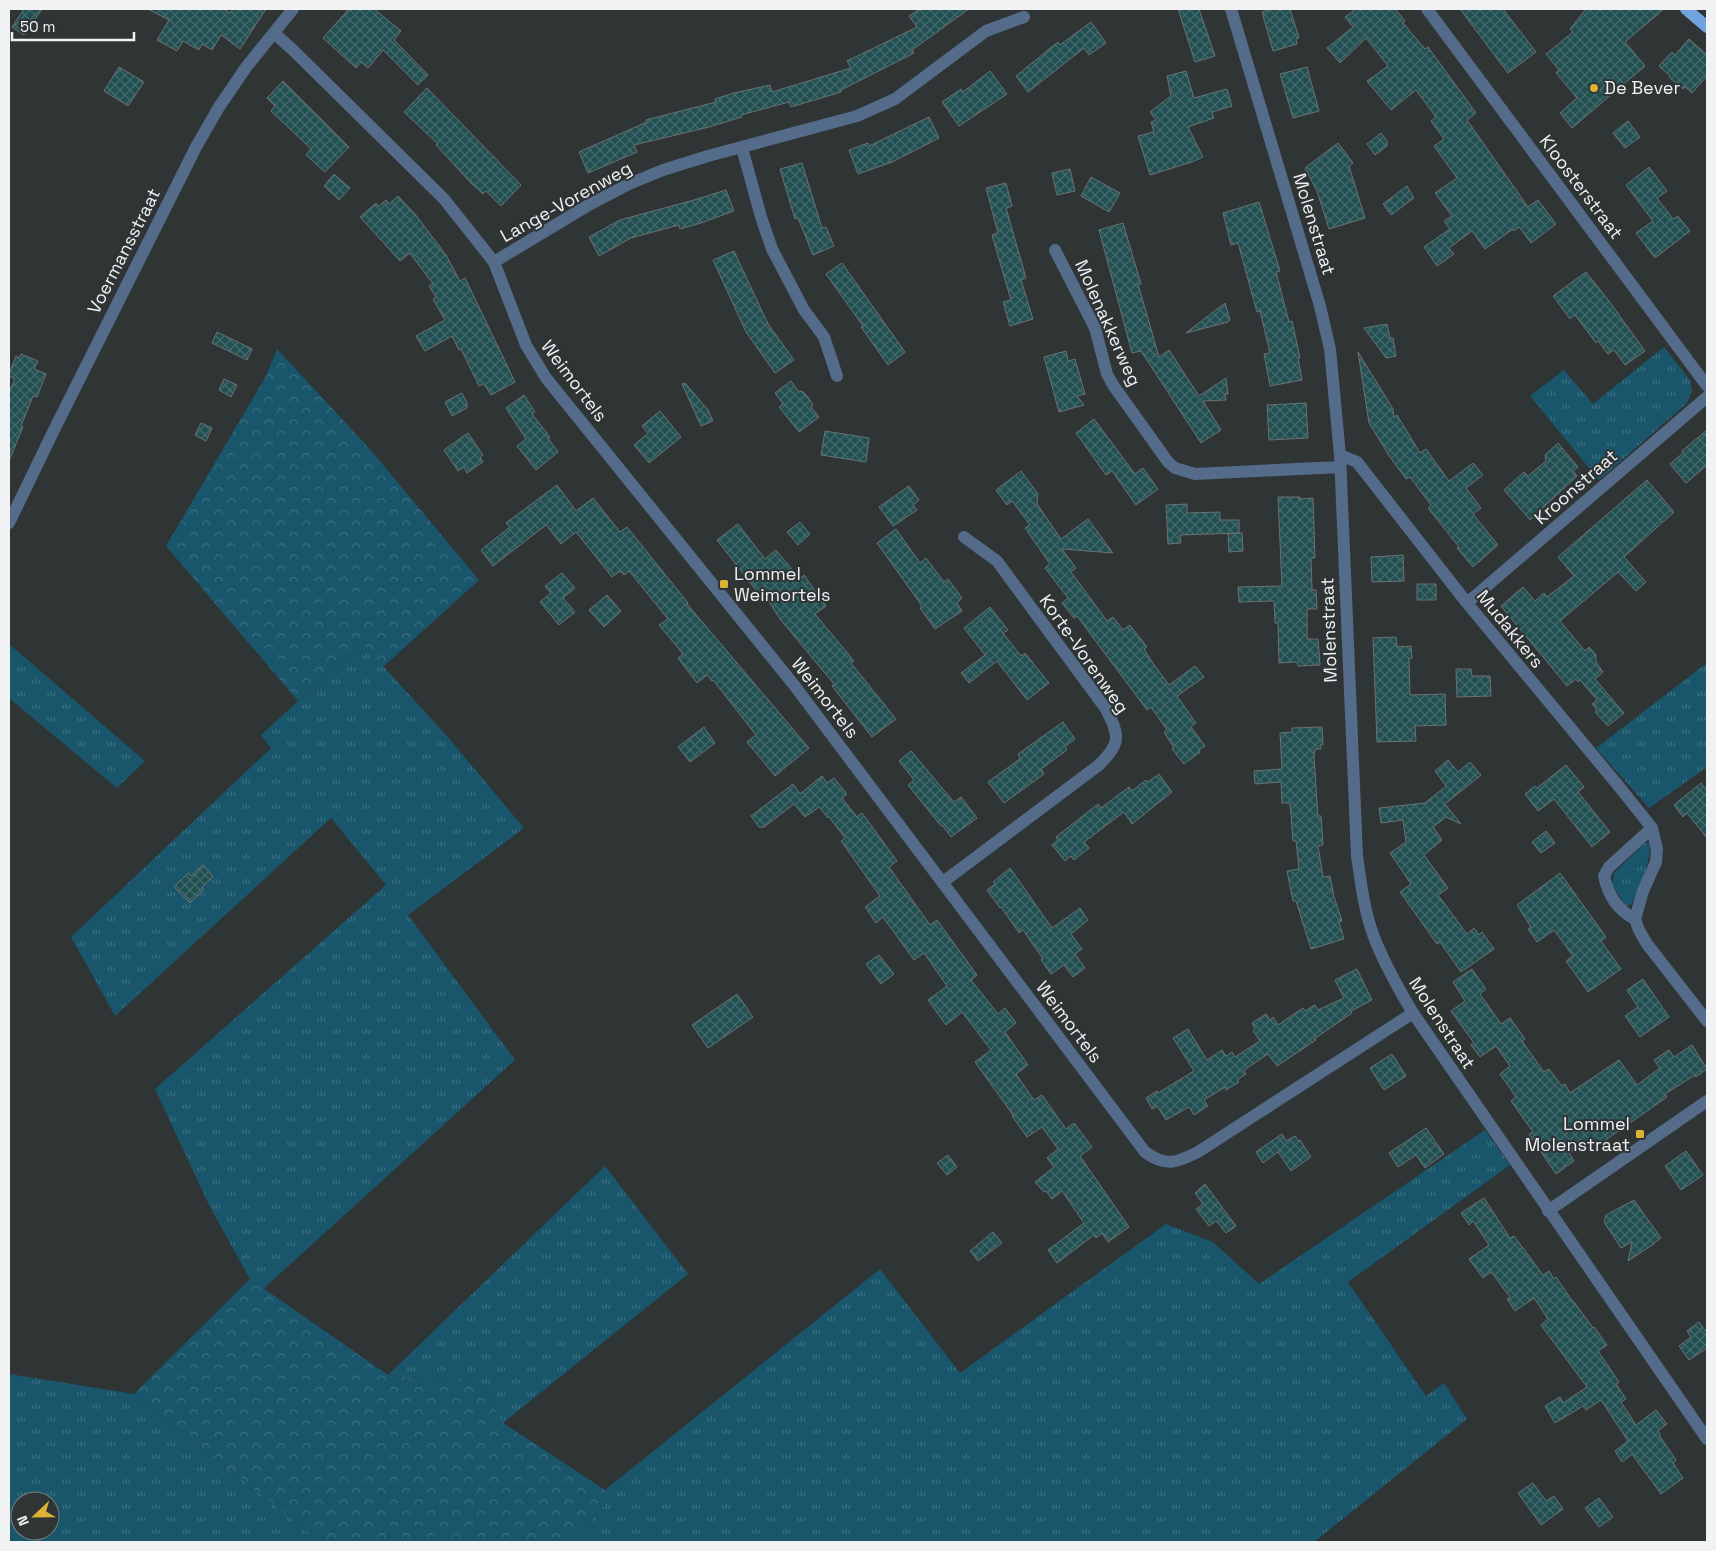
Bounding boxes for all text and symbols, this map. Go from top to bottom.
scale bar [12,10,135,42]
text: 50 m [20,17,55,36]
place label: De Bever [1604,76,1680,99]
marker: De Bever [1588,82,1600,94]
street label: Kloosterstraat [1535,130,1628,243]
street label: Lange-Vorenweg [496,156,636,247]
street label: Molenstraat [1288,170,1341,278]
street label: Voermansstraat [82,184,165,317]
street label: Molenakkerweg [1070,256,1147,390]
street label: Weimortels [536,335,613,426]
street label: Kroonstraat [1529,444,1622,529]
place label: Lommel Weimortels [734,562,830,606]
street label: Molenstraat [1315,577,1342,683]
marker: Lommel Weimortels [718,578,730,590]
street label: Mudakkers [1472,585,1549,673]
street label: Korte-Vorenweg [1035,590,1134,718]
street label: Weimortels [787,653,864,743]
street label: Molenstraat [1404,972,1481,1073]
street label: Weimortels [1031,976,1108,1067]
place label: Lommel Molenstraat [1525,1112,1630,1156]
marker: Lommel Molenstraat [1634,1128,1646,1140]
north arrow [10,1491,60,1541]
text: N [13,1513,33,1529]

